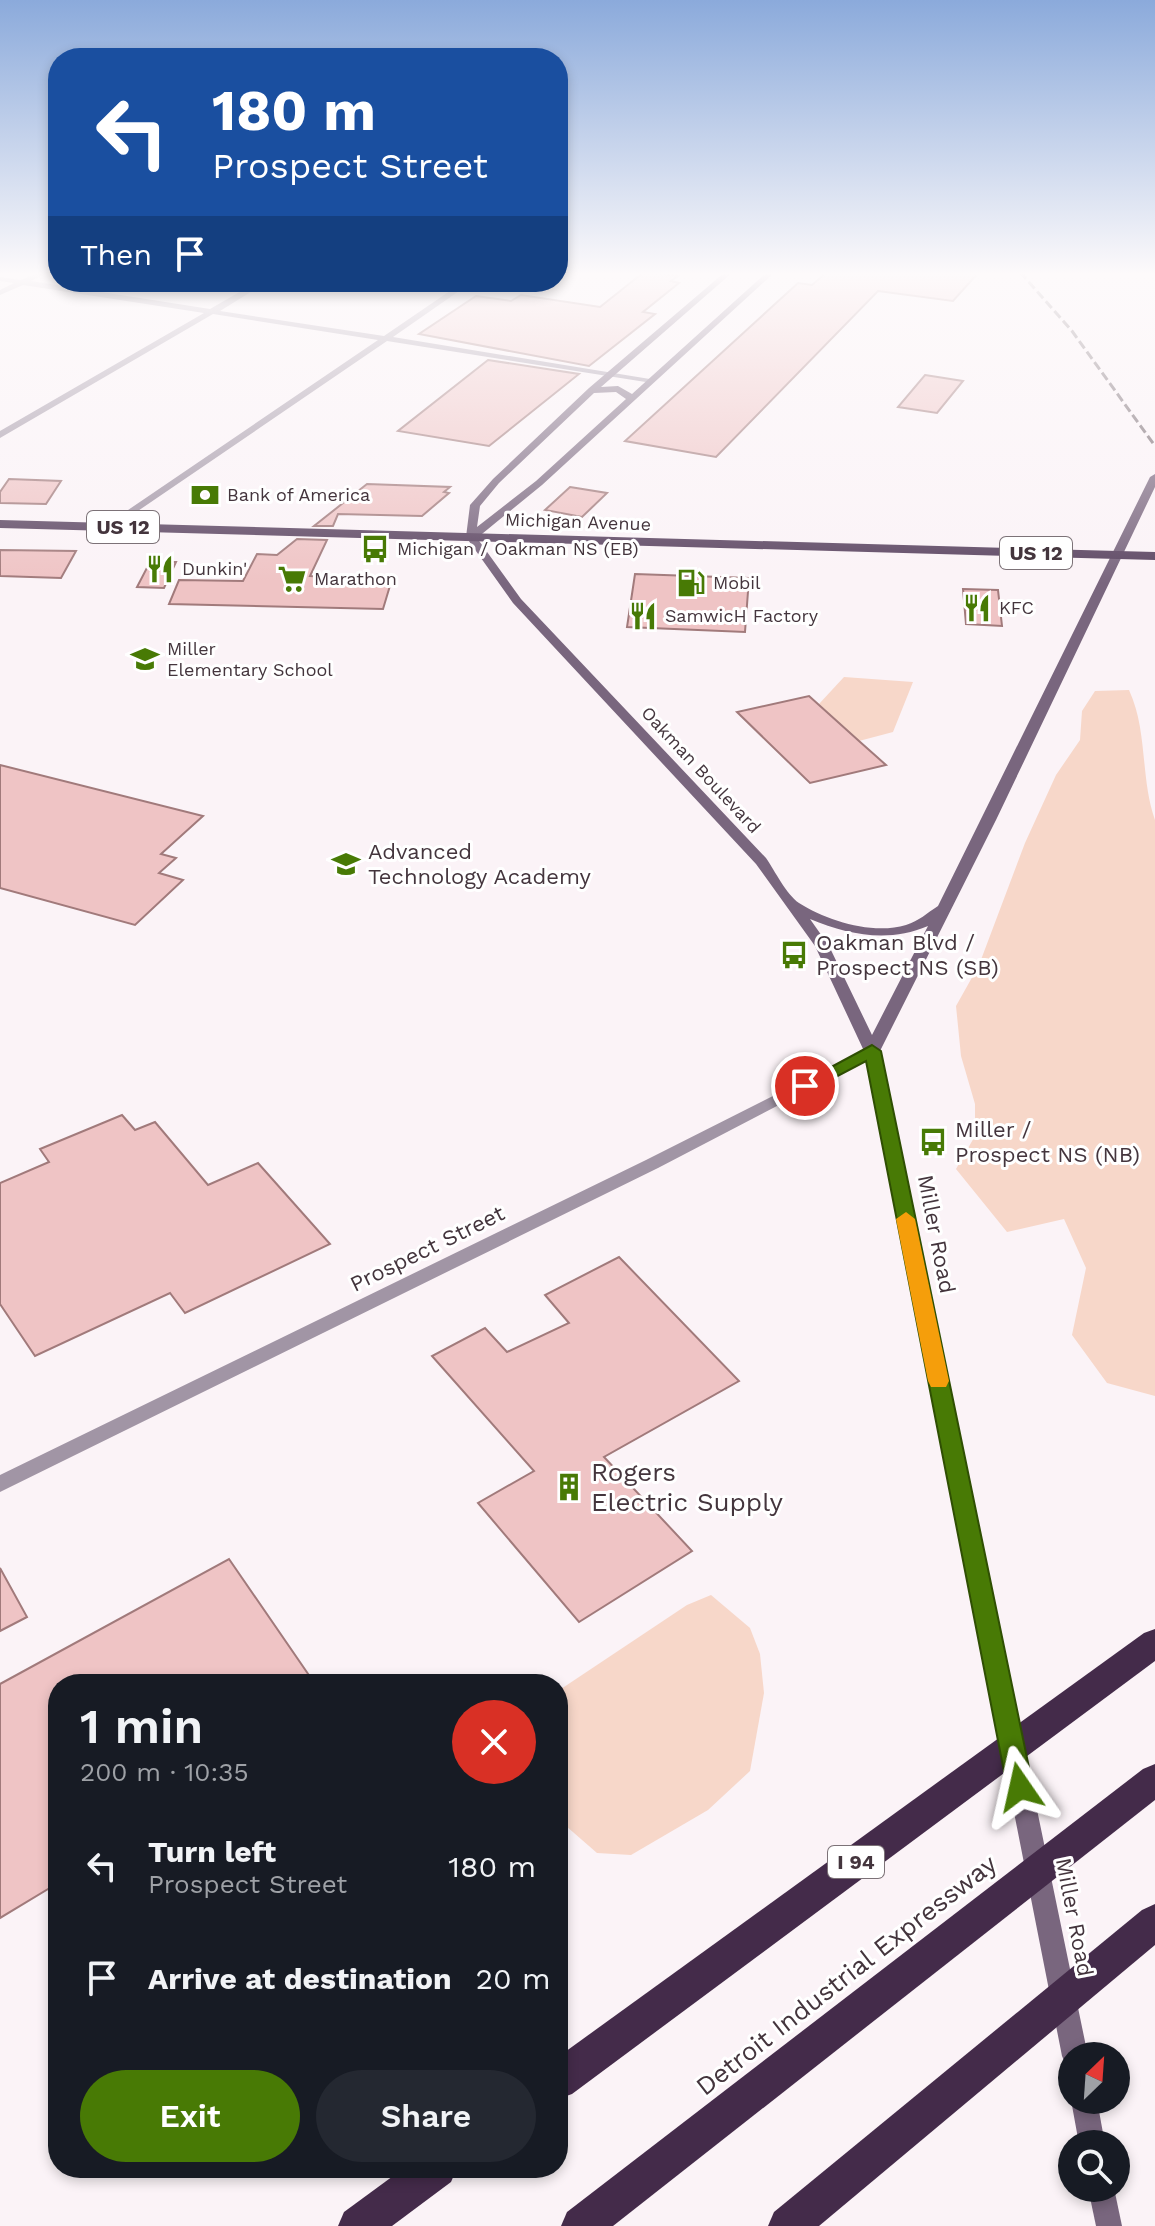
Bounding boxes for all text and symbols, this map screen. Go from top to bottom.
text: 180 m [212,78,376,144]
icon: left [80,80,184,184]
text: Prospect Street [212,145,488,187]
icon: arrive [168,232,212,276]
text: Then [80,237,152,272]
bank icon: Bank of America [190,480,220,510]
place label: Bank of America [227,484,370,505]
street label: Michigan Avenue [505,508,651,535]
road number: US 12 [87,511,159,543]
bus stop icon: Michigan / Oakman NS (EB) [360,534,390,564]
road number: US 12 [1000,537,1072,569]
place label: Michigan / Oakman NS (EB) [397,538,639,559]
restaurant icon: Dunkin' [145,554,175,584]
place label: Dunkin' [182,558,247,579]
supermarket icon: Marathon [277,564,307,594]
place label: Marathon [314,568,397,589]
fuel station icon: Mobil [676,568,706,598]
place label: Mobil [713,572,761,593]
restaurant icon: KFC [962,593,992,623]
place label: KFC [999,597,1034,618]
restaurant icon: SamwicH Factory [628,601,658,631]
place label: SamwicH Factory [665,605,819,626]
place label: Miller Elementary School [167,638,333,680]
school or university icon: Miller Elementary School [130,644,160,674]
street label: Oakman Boulevard [637,702,765,837]
place label: Advanced Technology Academy [368,839,592,889]
school or university icon: Advanced Technology Academy [331,849,361,879]
place label: Oakman Blvd / Prospect NS (SB) [816,930,999,980]
bus stop icon: Oakman Blvd / Prospect NS (SB) [779,940,809,970]
pin [771,1052,839,1120]
icon: arrive [783,1064,827,1108]
place label: Miller / Prospect NS (NB) [955,1117,1140,1167]
bus stop icon: Miller / Prospect NS (NB) [918,1127,948,1157]
street label: Miller Road [913,1173,960,1296]
street label: Prospect Street [346,1200,508,1297]
place label: Rogers Electric Supply [591,1457,783,1517]
building icon: Rogers Electric Supply [554,1472,584,1502]
text: 1 min [80,1698,203,1755]
button: close [452,1700,536,1784]
position arrow [978,1745,1062,1829]
text: 200 m · 10:35 [80,1757,249,1787]
text: Turn left [148,1834,276,1869]
icon: left [80,1844,124,1888]
road number: I 94 [828,1846,884,1878]
street label: Detroit Industrial Expressway [690,1848,1003,2102]
text: 180 m [448,1849,536,1884]
street label: Miller Road [1051,1856,1098,1979]
text: Prospect Street [148,1869,347,1899]
icon: arrive [80,1956,124,2000]
text: Arrive at destination [148,1961,452,1996]
text: 20 m [476,1961,551,1996]
north arrow [1058,2042,1130,2114]
map controls [1058,2042,1130,2202]
button: Exit [80,2070,300,2162]
button: Share [316,2070,536,2162]
button: search [1058,2130,1130,2202]

